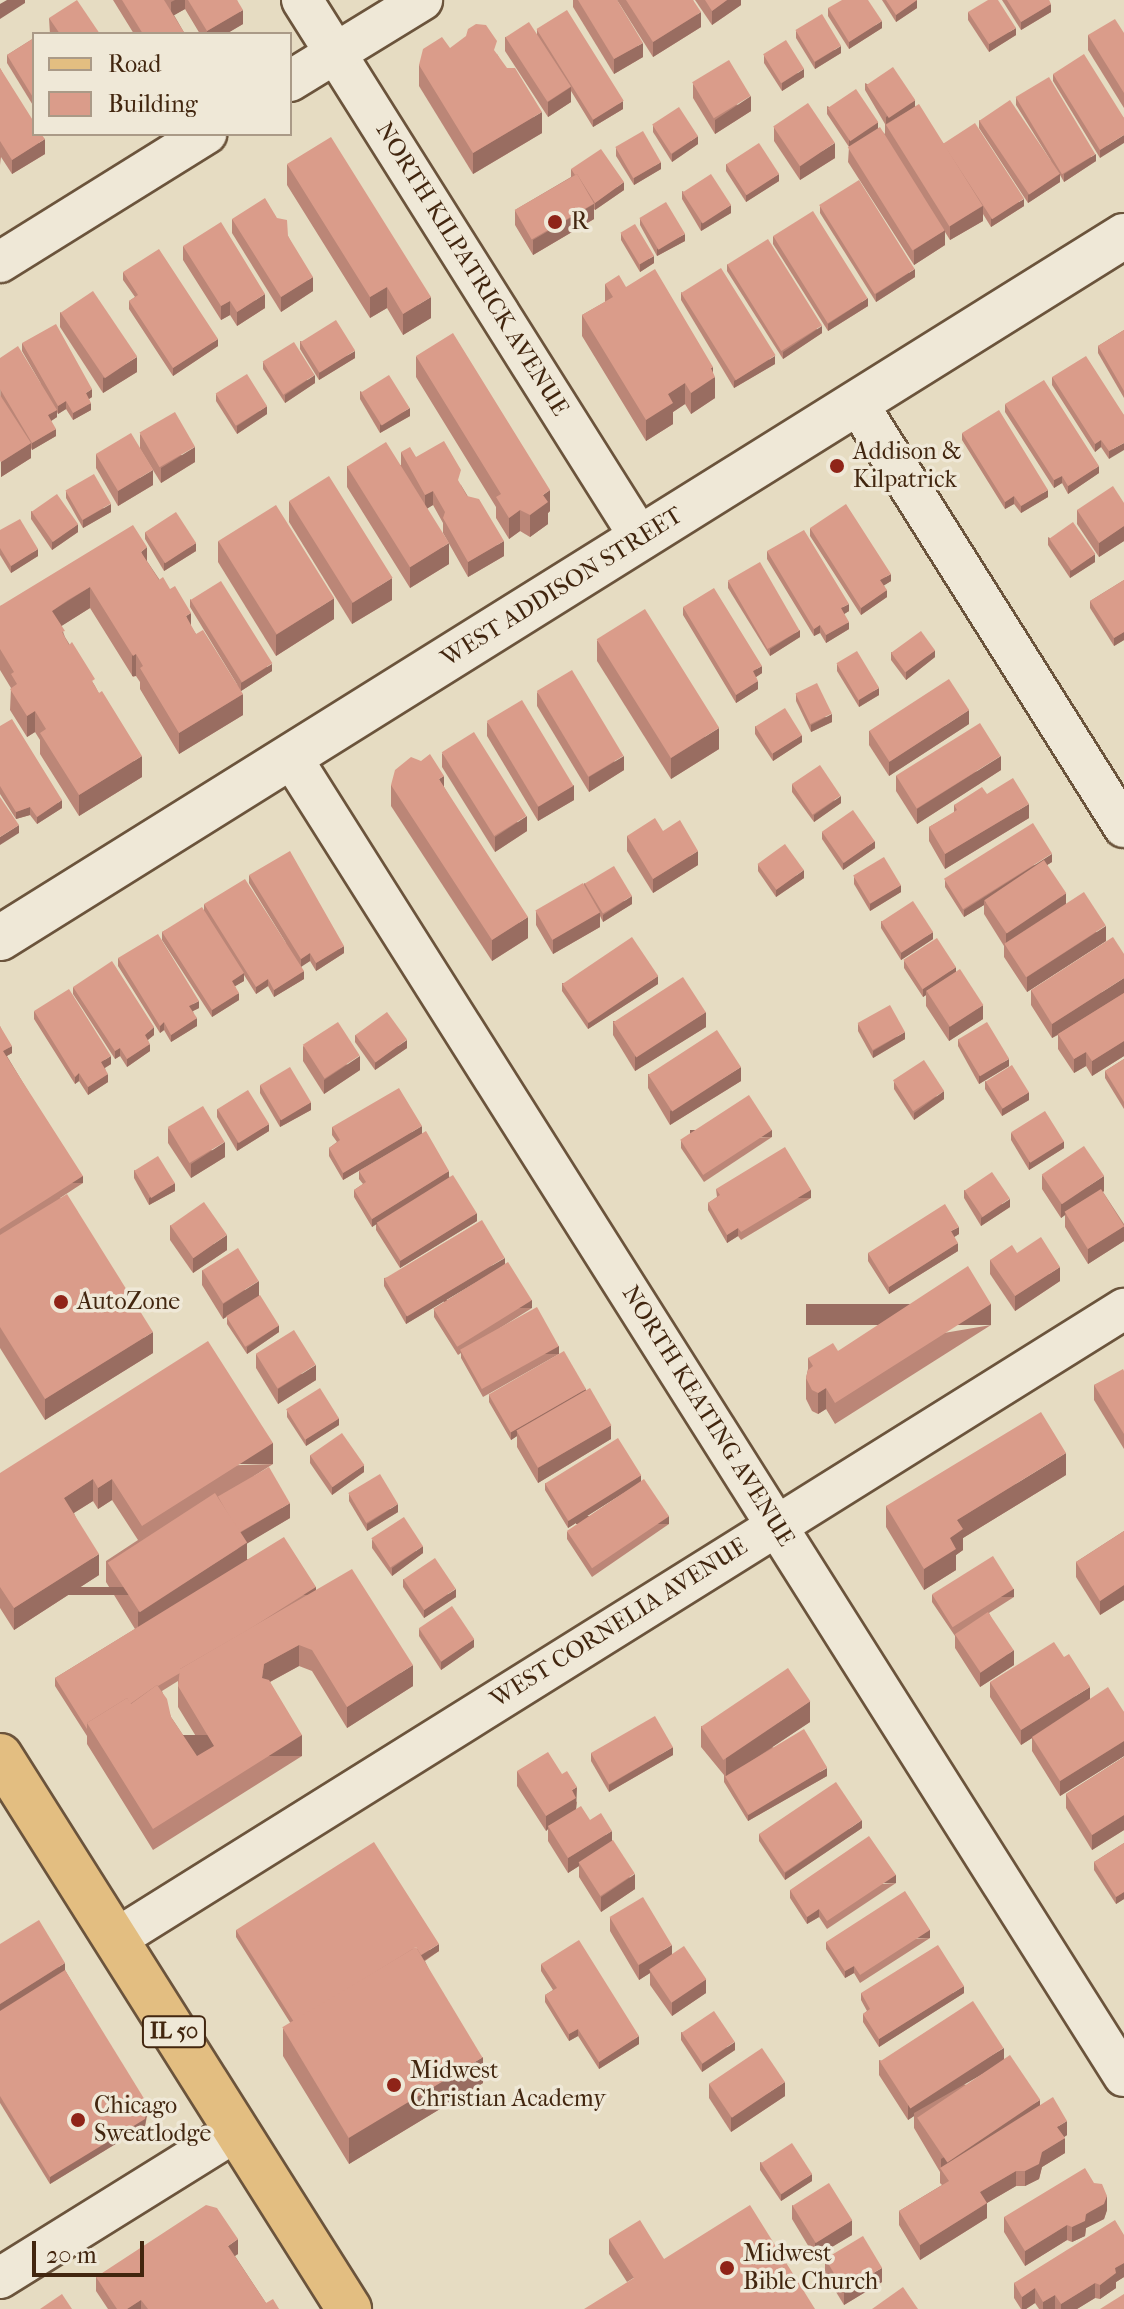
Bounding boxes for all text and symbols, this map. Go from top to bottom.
legend [32,32,292,136]
text: Road [108,50,161,78]
text: Building [108,90,198,118]
street label: NORTH KILPATRICK AVENUE [369,117,575,421]
place label: R [571,208,588,236]
marker: R [546,213,564,231]
place label: Addison & Kilpatrick [853,438,961,494]
marker: Addison & Kilpatrick [828,457,846,475]
street label: WEST ADDISON STREET [436,501,688,673]
street label: NORTH KEATING AVENUE [616,1280,800,1552]
place label: AutoZone [77,1288,180,1316]
marker: AutoZone [52,1293,70,1311]
street label: WEST CORNELIA AVENUE [485,1532,753,1714]
road number: IL 50 [140,2014,208,2050]
place label: Midwest Christian Academy [410,2057,606,2113]
marker: Midwest Christian Academy [385,2076,403,2094]
place label: Chicago Sweatlodge [94,2092,211,2148]
marker: Chicago Sweatlodge [69,2111,87,2129]
scale bar [36,2225,148,2275]
place label: Midwest Bible Church [743,2240,878,2296]
text: 20 m [46,2241,97,2269]
marker: Midwest Bible Church [718,2259,736,2277]

